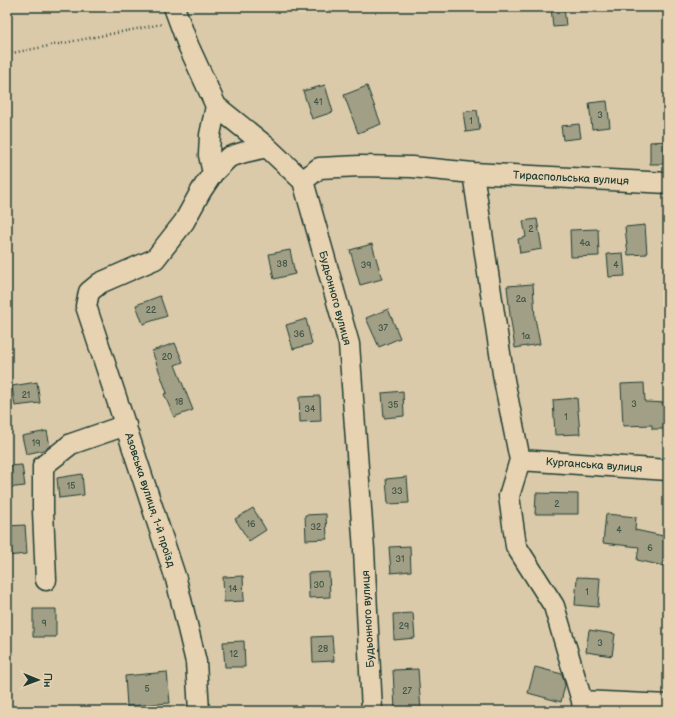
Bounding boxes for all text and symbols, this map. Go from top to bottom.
house number: 41 [314,97,322,108]
house number: 3 [597,110,603,121]
house number: 1 [469,116,473,127]
street label: Тираспольська вулиця [513,168,629,188]
house number: 2 [528,224,534,235]
house number: 4а [580,238,591,249]
street label: Будьонного вулиця [316,249,354,347]
house number: 38 [277,259,287,270]
house number: 39 [361,260,371,271]
house number: 4 [613,260,619,271]
house number: 2а [516,294,527,305]
house number: 22 [146,305,157,316]
house number: 37 [378,323,389,334]
house number: 36 [293,329,305,340]
house number: 1а [522,331,531,342]
house number: 20 [162,352,172,363]
house number: 21 [22,390,30,401]
house number: 18 [175,397,183,408]
house number: 3 [631,399,637,410]
house number: 35 [388,400,398,411]
house number: 34 [304,404,316,415]
house number: 1 [564,412,568,423]
street label: Азовська вулиця, 1-й проїзд [122,430,178,569]
house number: 19 [32,438,40,449]
street label: Курганська вулиця [545,455,643,475]
house number: 15 [67,481,75,492]
house number: 33 [391,486,403,497]
house number: 2 [554,499,560,510]
house number: 16 [247,519,256,530]
house number: 32 [311,522,322,533]
house number: 4 [616,525,622,536]
house number: 6 [647,543,653,554]
house number: 31 [395,554,405,565]
street label: Будьонного вулиця [359,570,377,668]
house number: 30 [314,580,324,591]
house number: 14 [229,584,238,595]
house number: 1 [585,587,589,598]
house number: 9 [41,618,47,629]
house number: 29 [399,621,409,632]
house number: 3 [597,638,603,649]
house number: 28 [318,644,328,655]
house number: 12 [230,649,239,660]
north arrow [18,660,58,700]
text: Пн [41,673,54,688]
house number: 5 [144,684,150,695]
house number: 27 [402,686,412,697]

